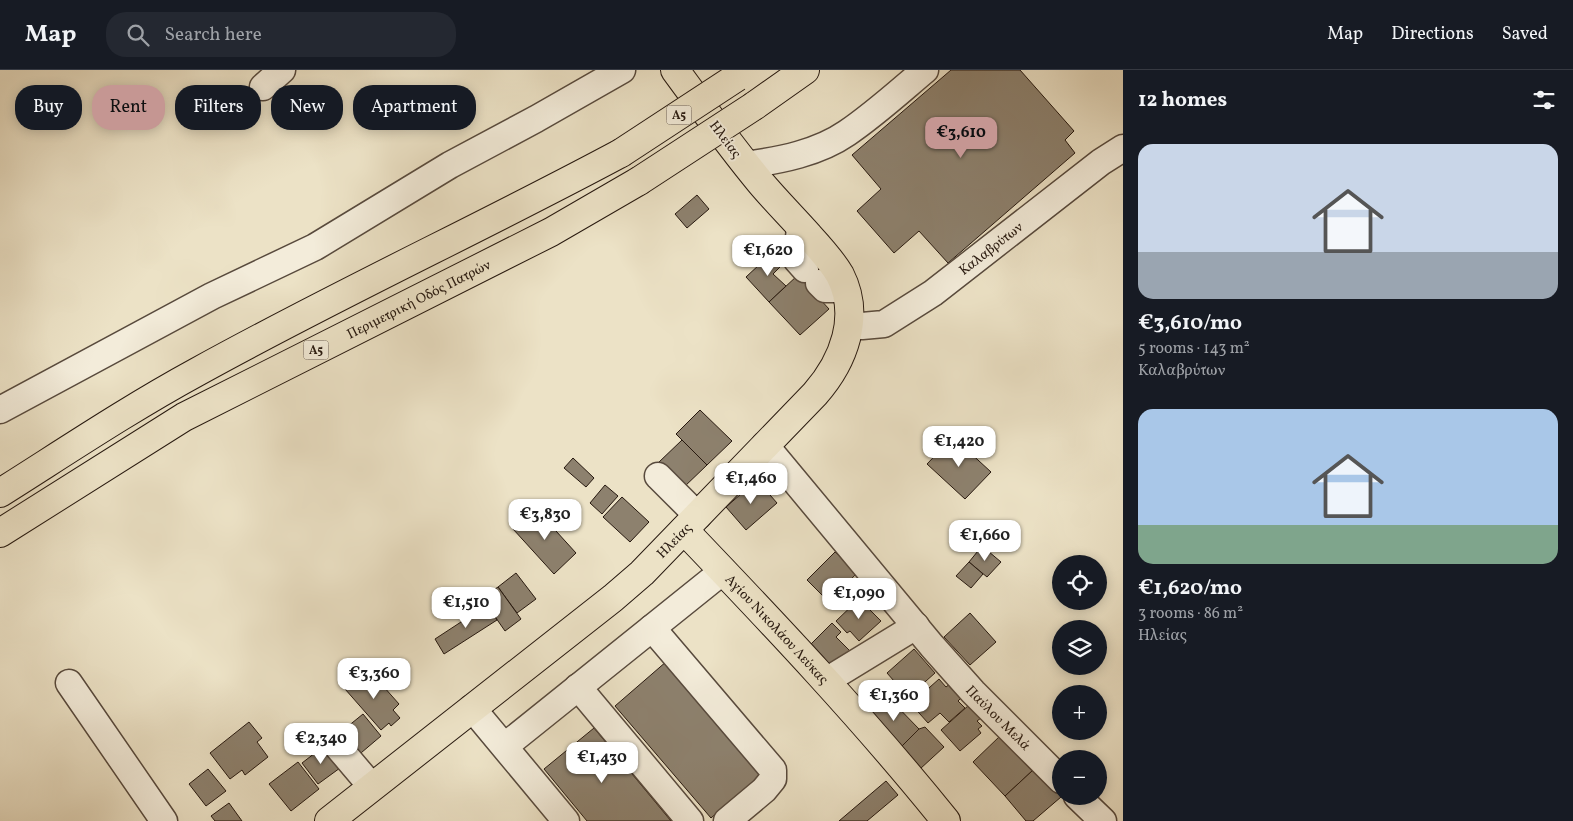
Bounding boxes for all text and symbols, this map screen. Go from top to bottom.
search box [106,12,456,57]
text: Map [25,18,76,52]
icon: search [124,21,152,49]
text: Search here [164,22,262,48]
text: Map [1327,22,1363,47]
text: Directions [1391,22,1474,47]
text: Saved [1502,22,1548,47]
chip: Buy [15,85,82,130]
chip: Rent [92,85,165,130]
chip: Filters [175,85,261,130]
chip: New [271,85,343,130]
chip: Apartment [353,85,476,130]
text: 12 homes [1138,86,1227,115]
icon: filters [1530,86,1558,114]
road number: Α5 [666,106,692,124]
pin: €3,610 [920,116,1002,159]
street label: Ηλείας [704,117,745,163]
text: €3,610 [936,122,986,144]
icon: home [1303,176,1393,266]
street label: Καλαβρύτων [955,218,1028,280]
pin: €1,620 [727,234,809,277]
text: €1,620 [743,240,793,262]
street label: Περιμετρική Οδός Πατρών [344,256,494,344]
text: €3,610/mo [1138,309,1242,338]
text: 5 rooms · 143 m² [1138,338,1250,360]
road number: Α5 [304,340,328,360]
text: Καλαβρύτων [1138,360,1225,382]
pin: €1,420 [918,426,1000,468]
text: €1,420 [934,431,984,453]
icon: home [1303,441,1393,531]
pin: €1,460 [710,462,792,505]
text: €1,460 [725,468,777,490]
pin: €3,830 [504,498,586,541]
text: €3,830 [519,504,571,526]
street label: Ηλείας [653,519,697,563]
pin: €1,660 [944,520,1026,562]
text: €1,660 [960,525,1010,547]
map controls [1052,555,1107,805]
button: locate [1052,555,1107,610]
street label: Αγίου Νικολάου Λεύκας [720,571,832,689]
text: €1,620/mo [1138,574,1242,603]
pin: €1,090 [818,578,900,620]
text: €1,090 [833,583,885,605]
pin: €1,510 [425,586,507,629]
text: €1,510 [443,592,489,614]
text: 3 rooms · 86 m² [1138,603,1243,625]
button: layers [1052,620,1107,675]
text: Ηλείας [1138,625,1187,647]
pin: €3,360 [333,658,415,700]
text: €3,360 [348,663,400,685]
pin: €1,360 [853,680,935,722]
street label: Παύλου Μελά [961,682,1035,756]
text: €1,360 [869,685,919,707]
button: + [1052,685,1107,740]
pin: €2,340 [280,722,362,765]
text: €2,340 [295,728,347,750]
pin: €1,430 [561,742,643,784]
text: €1,430 [577,747,627,769]
button: − [1052,750,1107,805]

